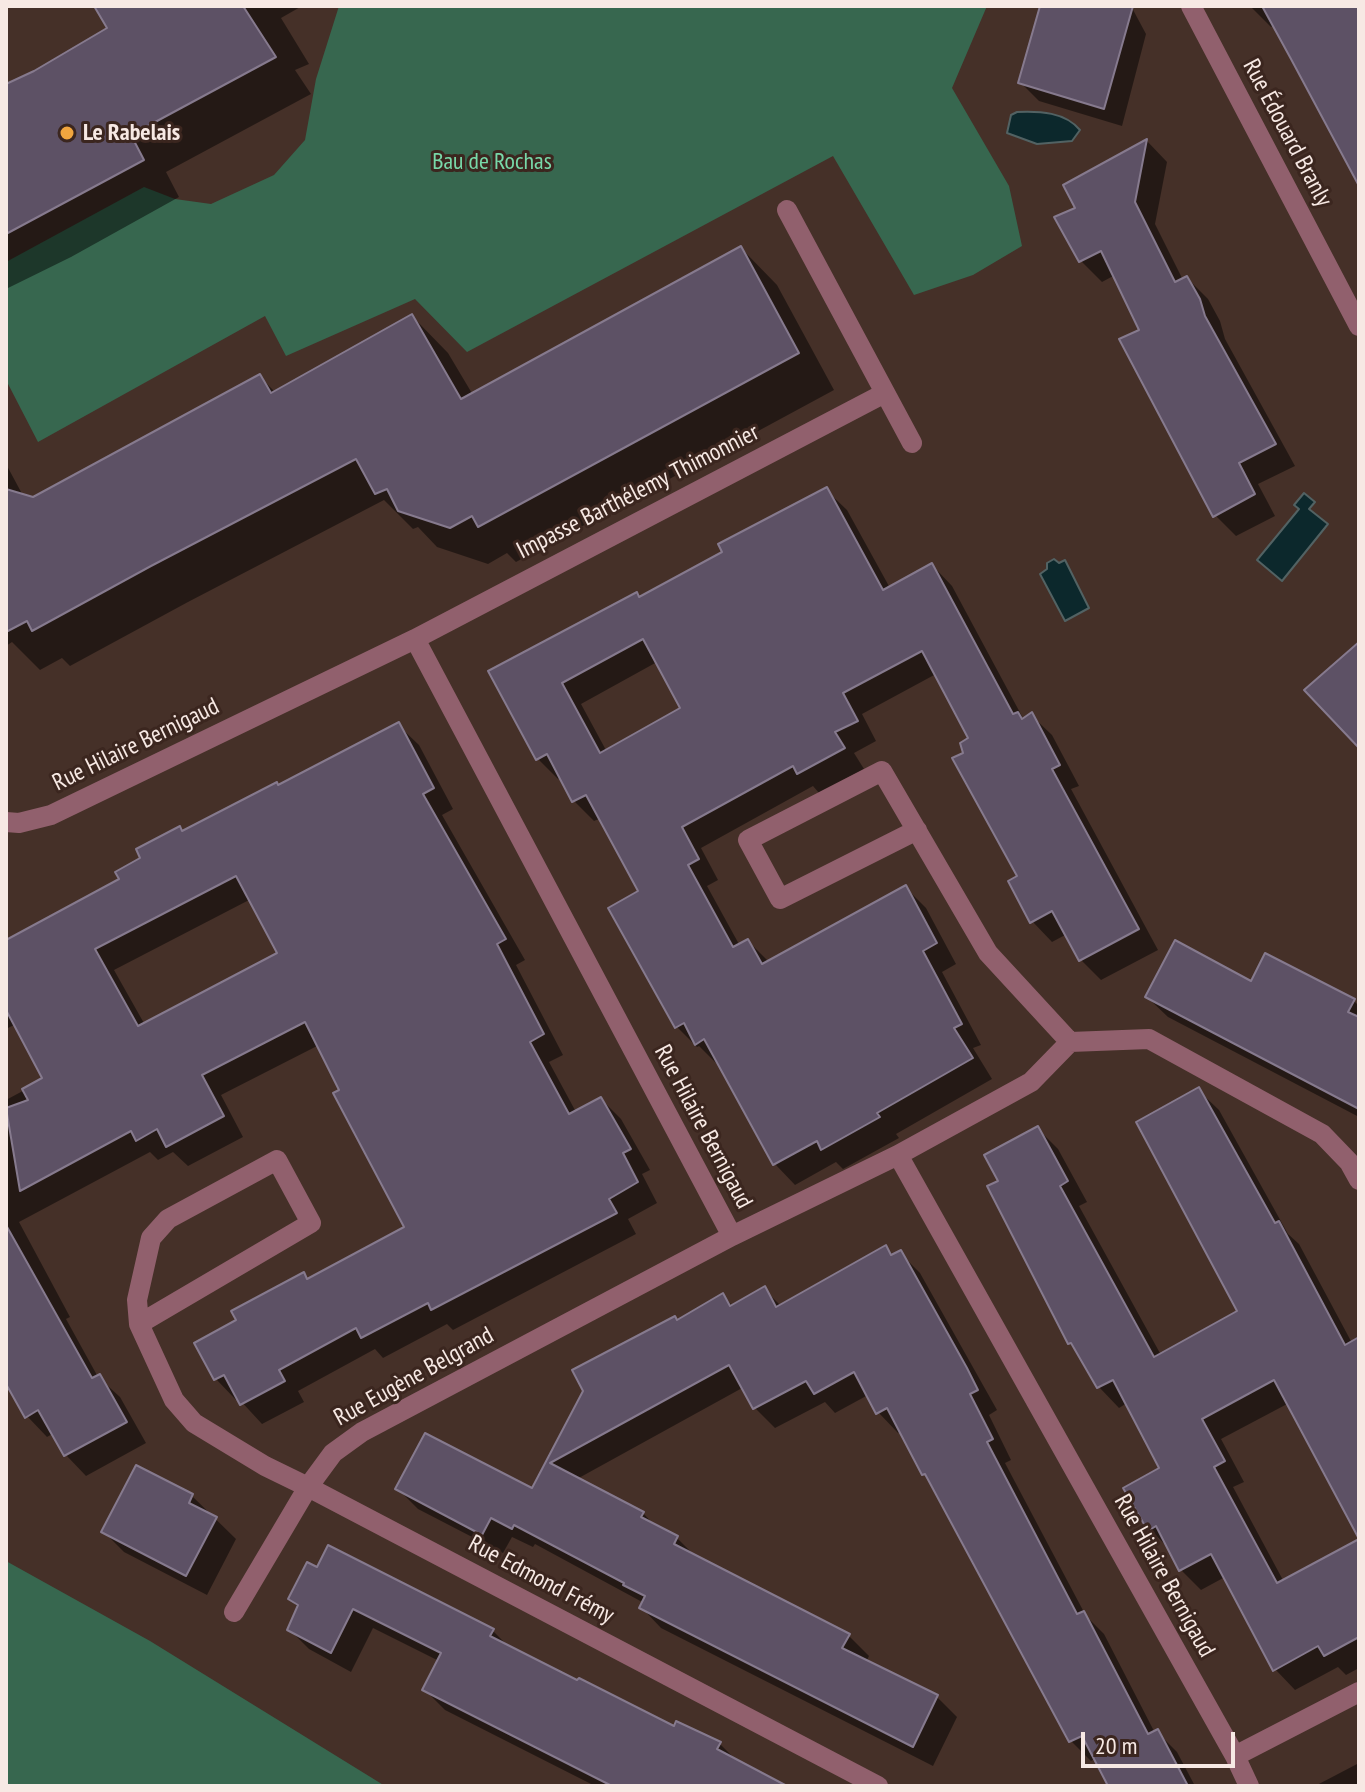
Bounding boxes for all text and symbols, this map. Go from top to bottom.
street label: Rue Édouard Branly [1236,54,1338,212]
place label: Le Rabelais [83,119,180,147]
marker: Le Rabelais [58,124,76,142]
park label: Bau de Rochas [432,148,552,176]
street label: Impasse Barthélemy Thimonnier [512,418,764,566]
street label: Rue Hilaire Bernigaud [48,692,224,798]
street label: Rue Hilaire Bernigaud [648,1040,758,1214]
street label: Rue Eugène Belgrand [329,1321,499,1433]
street label: Rue Hilaire Bernigaud [1107,1490,1221,1662]
street label: Rue Edmond Frémy [463,1530,619,1630]
scale bar [1085,1716,1239,1766]
text: 20 m [1095,1730,1137,1761]

